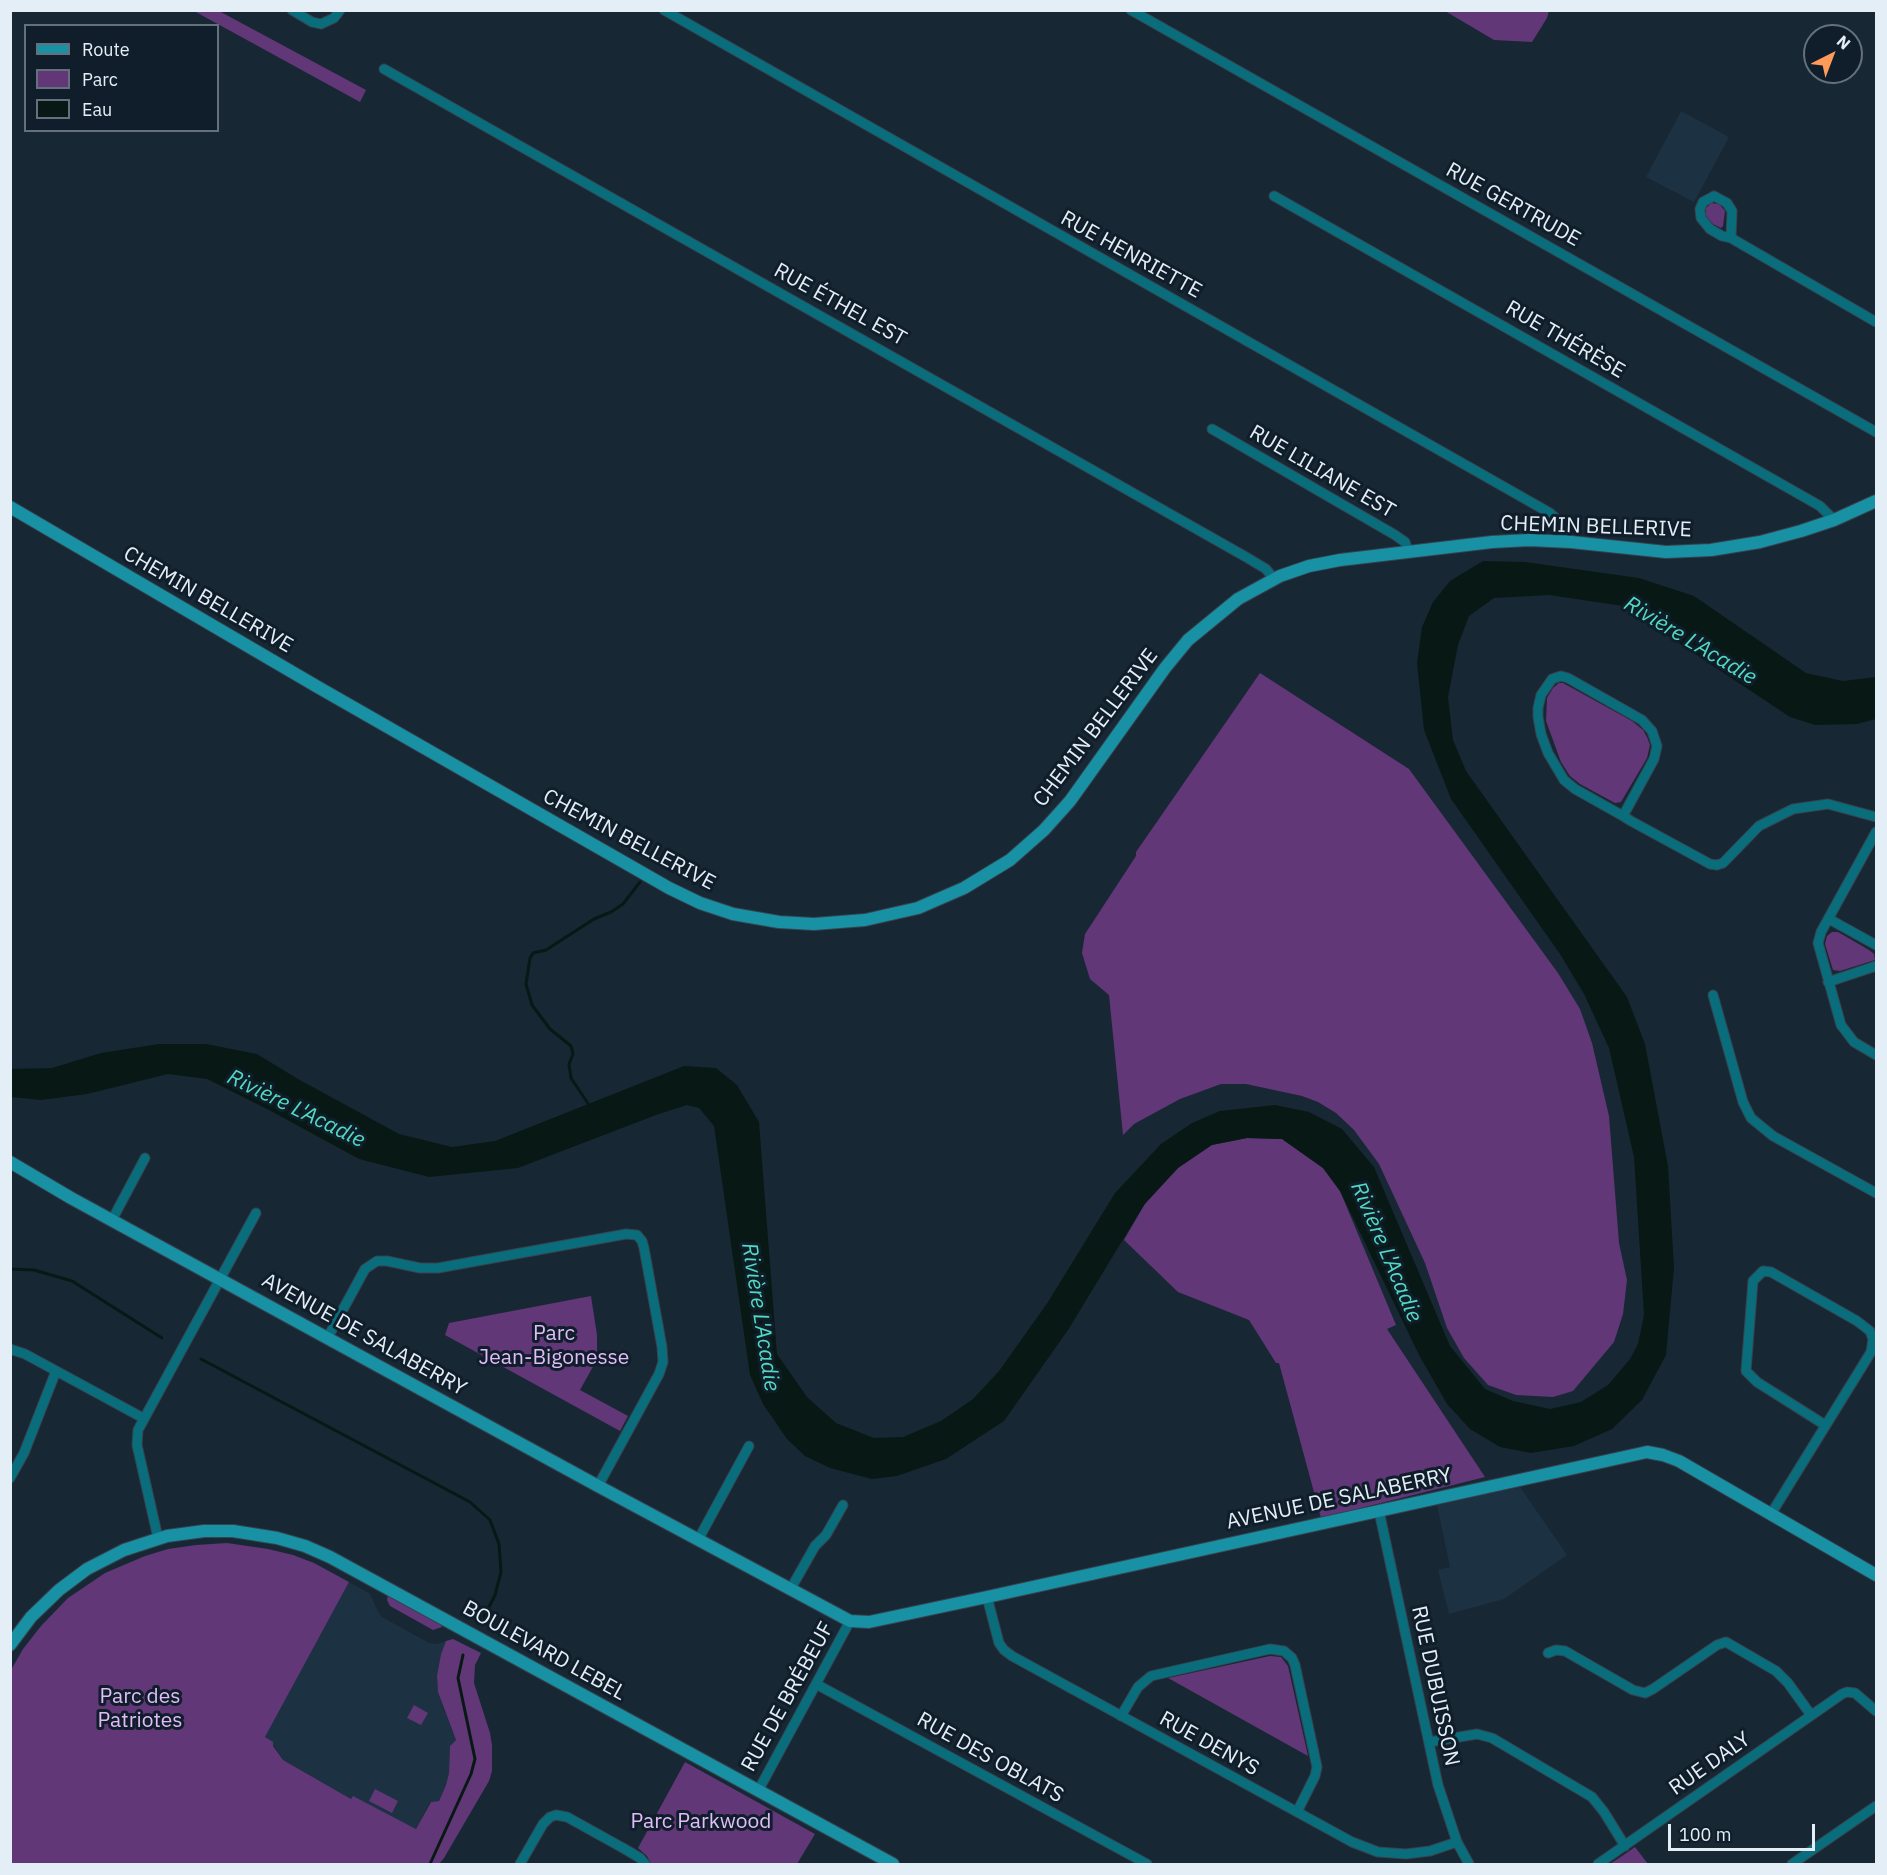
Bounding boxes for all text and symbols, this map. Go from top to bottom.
legend [24,24,219,132]
north arrow [1803,24,1863,84]
text: N [1833,31,1855,53]
text: Route [82,38,130,61]
text: Parc [82,68,118,91]
text: Eau [82,98,112,121]
street label: RUE GERTRUDE [1441,158,1585,252]
street label: RUE HENRIETTE [1056,206,1206,304]
street label: RUE ÉTHEL EST [769,258,911,352]
street label: RUE THÉRÈSE [1501,296,1629,384]
street label: RUE LILIANE EST [1245,420,1399,524]
street label: CHEMIN BELLERIVE [1500,511,1692,543]
street label: CHEMIN BELLERIVE [119,541,297,659]
water label: Rivière L'Acadie [1619,591,1761,691]
street label: CHEMIN BELLERIVE [1028,644,1164,812]
street label: CHEMIN BELLERIVE [539,784,719,896]
water label: Rivière L'Acadie [223,1064,369,1154]
water label: Rivière L'Acadie [1345,1178,1427,1326]
water label: Rivière L'Acadie [735,1241,785,1393]
street label: AVENUE DE SALABERRY [257,1268,471,1402]
park label: Parc Jean-Bigonesse [479,1321,629,1371]
street label: AVENUE DE SALABERRY [1224,1463,1454,1535]
street label: BOULEVARD LEBEL [458,1596,630,1706]
street label: RUE DUBUISSON [1406,1604,1464,1768]
street label: RUE DE BRÉBEUF [736,1618,840,1776]
park label: Parc des Patriotes [98,1684,182,1734]
street label: RUE DENYS [1155,1706,1263,1782]
street label: RUE DES OBLATS [912,1707,1068,1809]
street label: RUE DALY [1665,1727,1755,1801]
park label: Parc Parkwood [630,1809,772,1835]
scale bar [1671,1812,1818,1850]
text: 100 m [1679,1823,1731,1846]

